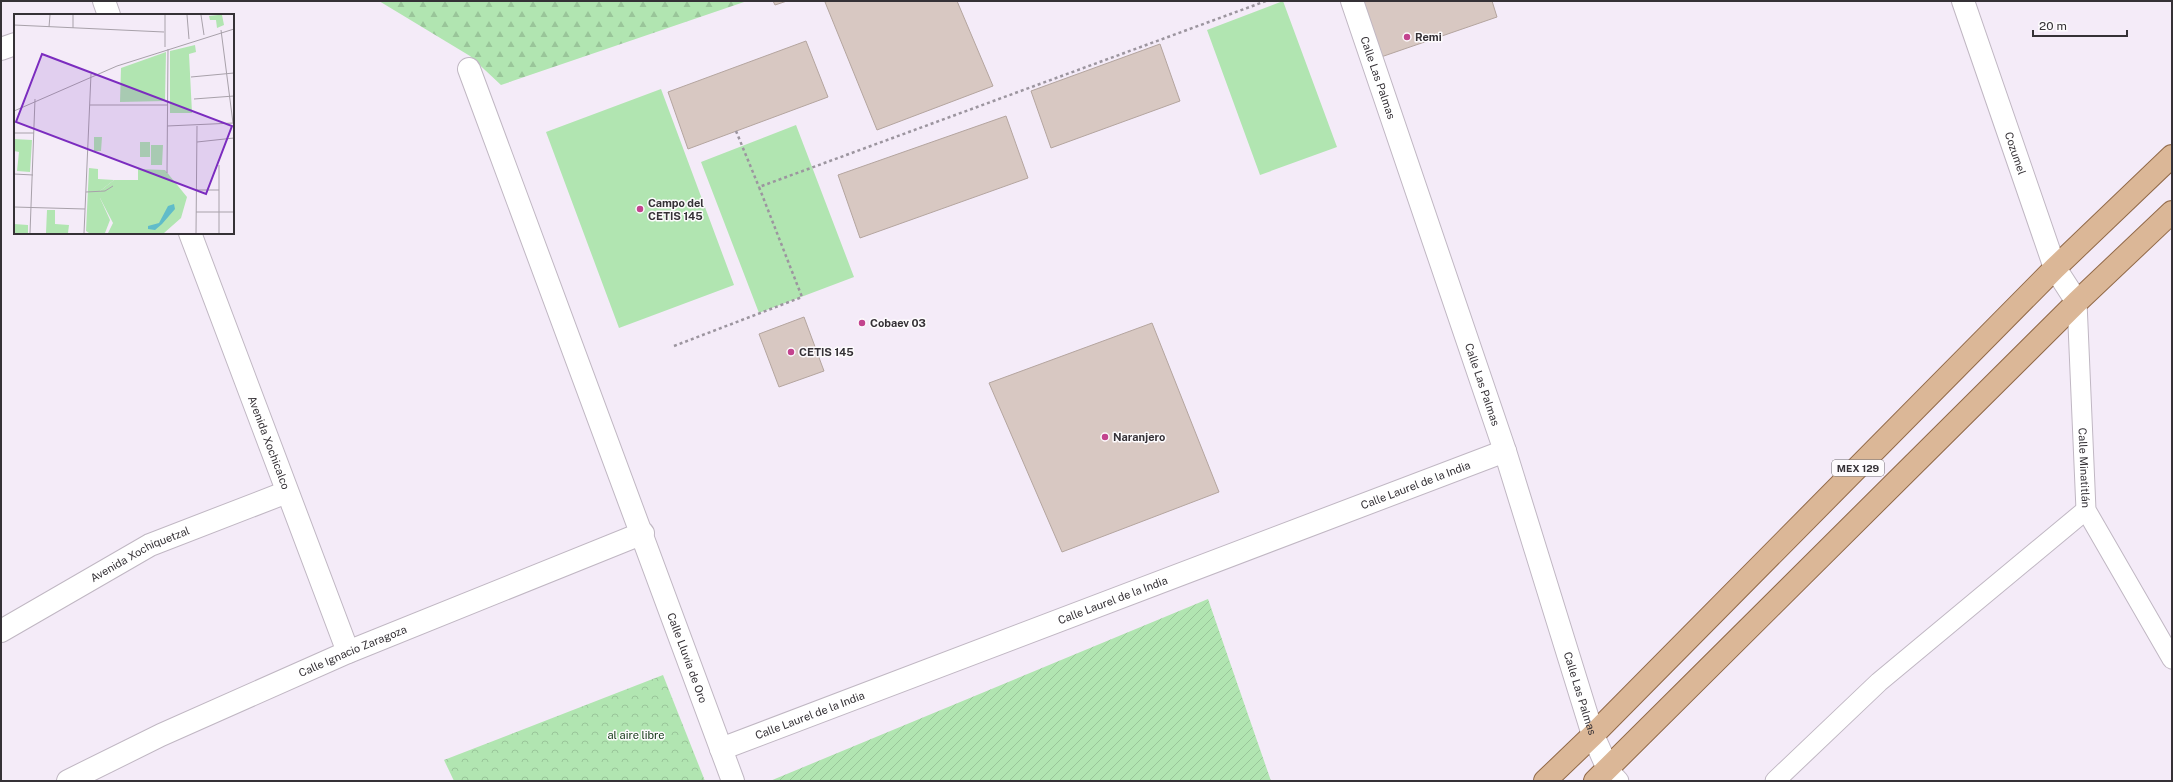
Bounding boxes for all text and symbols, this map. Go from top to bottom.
scale bar [2033,12,2127,38]
inset map [14,14,234,234]
text: 20 m [2039,19,2067,33]
place label: Remi [1415,31,1442,43]
marker: Remi [1402,32,1412,42]
street label: Calle Las Palmas [1358,35,1398,121]
street label: Cozumel [2003,130,2028,176]
place label: Campo del CETIS 145 [648,197,704,222]
marker: Campo del CETIS 145 [635,204,645,214]
place label: Cobaev 03 [870,317,926,329]
marker: Cobaev 03 [857,318,867,328]
street label: Calle Las Palmas [1463,342,1502,428]
place label: CETIS 145 [799,346,854,358]
marker: CETIS 145 [786,347,796,357]
street label: Avenida Xochicalco [246,394,292,491]
street label: Calle Minatitlán [2076,427,2092,508]
place label: Naranjero [1113,431,1165,443]
marker: Naranjero [1100,432,1110,442]
street label: Calle Laurel de la India [1359,459,1472,511]
road number: MEX 129 [1832,460,1884,476]
street label: Avenida Xochiquetzal [88,524,191,584]
street label: Calle Laurel de la India [1056,574,1169,626]
street label: Calle Lluvia de Oro [665,611,710,705]
street label: Calle Ignacio Zaragoza [297,623,408,679]
street label: Calle Las Palmas [1562,650,1599,737]
street label: Calle Laurel de la India [753,689,866,741]
park label: al aire libre [607,729,665,741]

